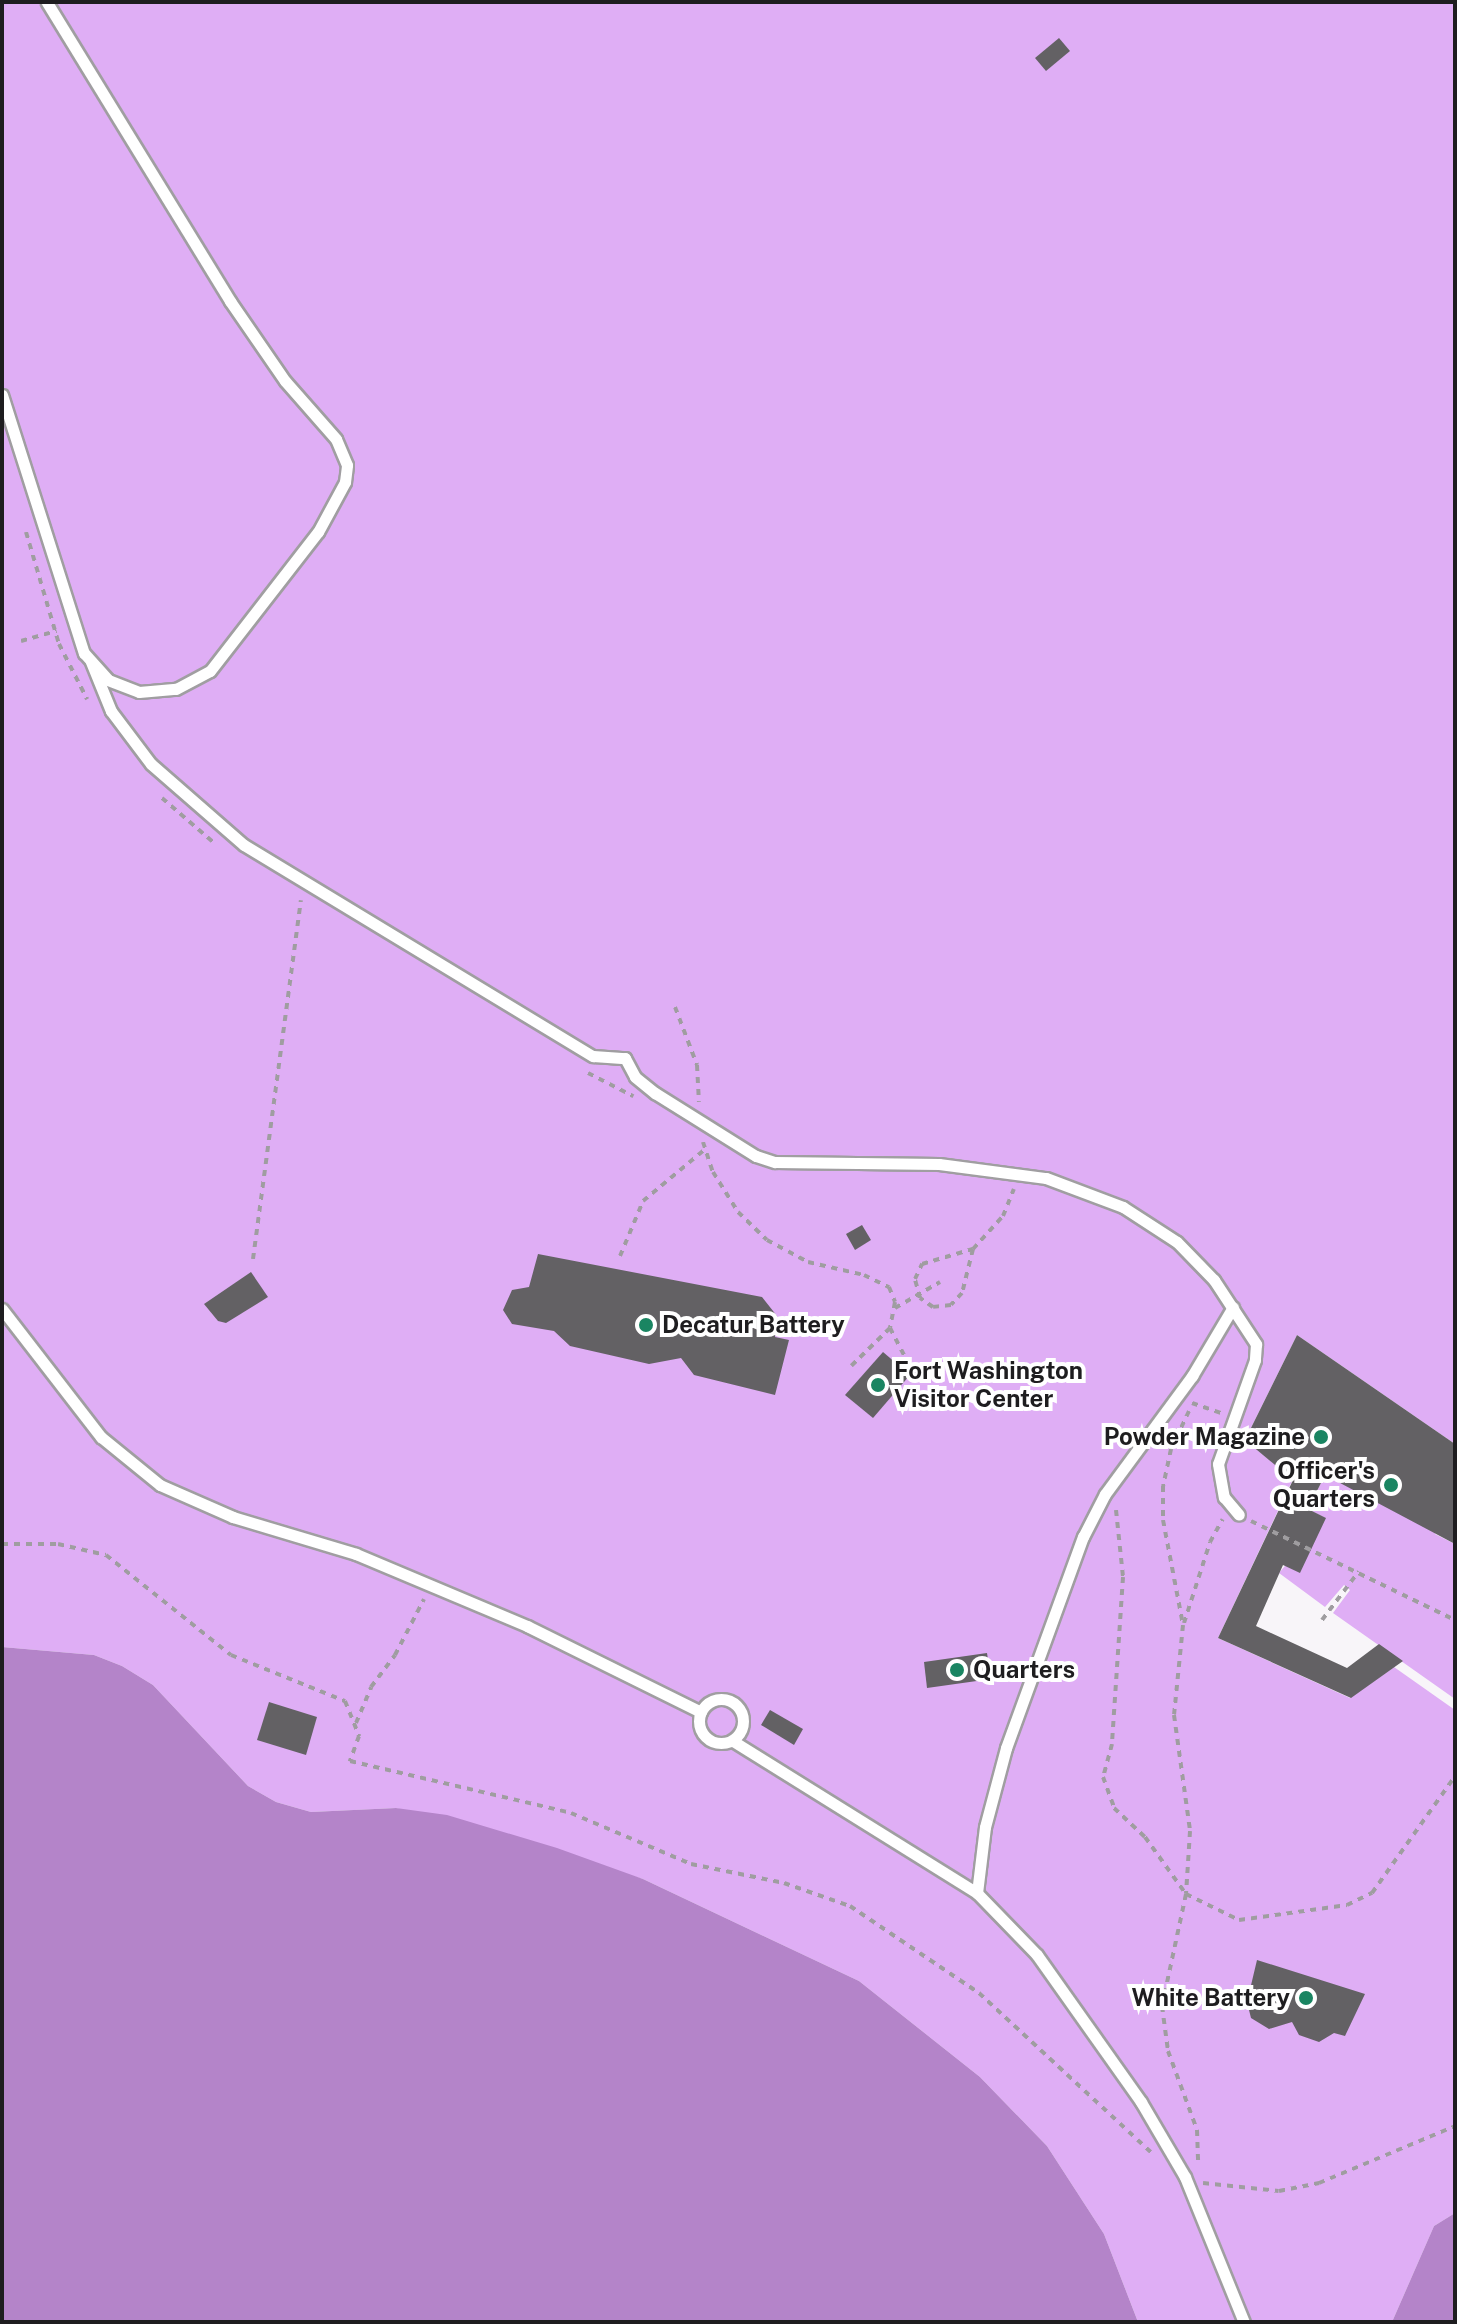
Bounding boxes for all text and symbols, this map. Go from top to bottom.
place label: Decatur Battery [662,1311,845,1339]
marker: Decatur Battery [637,1316,655,1334]
place label: Fort Washington Visitor Center [894,1357,1083,1413]
marker: Fort Washington Visitor Center [869,1376,887,1394]
place label: Powder Magazine [1104,1423,1305,1451]
marker: Powder Magazine [1312,1428,1330,1446]
place label: Officer's Quarters [1273,1457,1375,1513]
marker: Officer's Quarters [1382,1476,1400,1494]
place label: Quarters [973,1656,1075,1684]
marker: Quarters [948,1661,966,1679]
place label: White Battery [1131,1984,1290,2012]
marker: White Battery [1297,1989,1315,2007]

